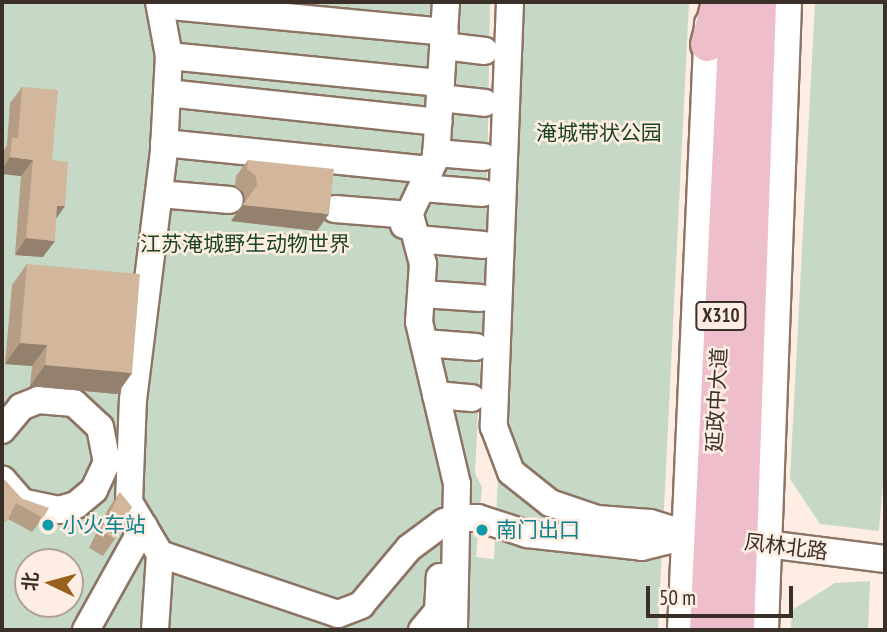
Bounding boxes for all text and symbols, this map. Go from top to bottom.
park label: 淹城带状公园 [536,120,662,146]
park label: 江苏淹城野生动物世界 [140,231,350,257]
road number: X310 [695,300,747,332]
street label: 延政中大道 [702,347,732,453]
place label: 小火车站 [62,512,146,538]
marker: 小火车站 [40,517,56,533]
place label: 南门出口 [496,517,580,543]
marker: 南门出口 [474,522,490,538]
street label: 凤林北路 [743,529,829,565]
north arrow [14,548,84,618]
text: 北 [17,571,43,592]
scale bar [649,572,796,616]
text: 50 m [659,584,696,611]

